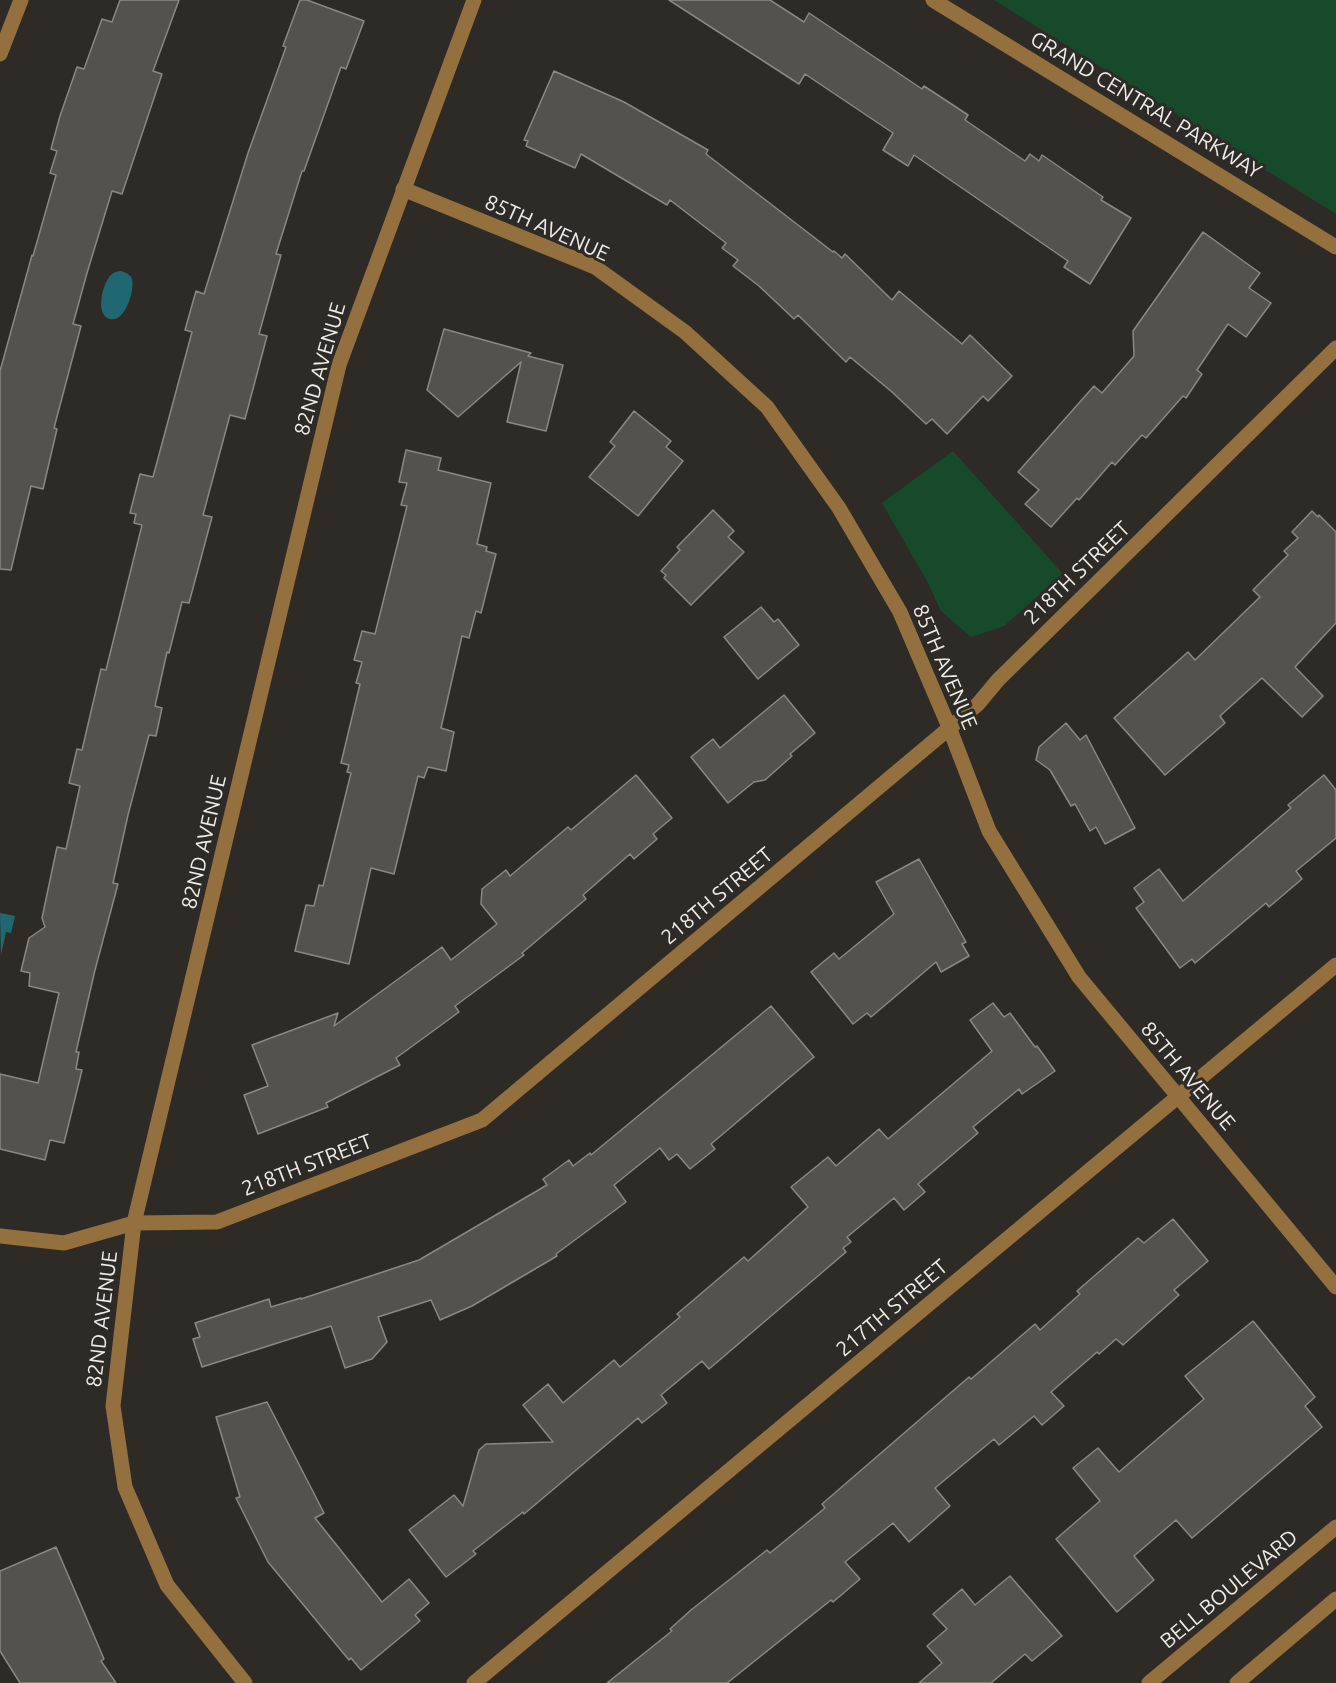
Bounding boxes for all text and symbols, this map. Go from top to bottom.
street label: GRAND CENTRAL PARKWAY [1026,26,1266,184]
street label: 85TH AVENUE [481,189,613,267]
street label: 82ND AVENUE [289,300,351,438]
street label: 218TH STREET [1019,516,1135,630]
street label: 85TH AVENUE [907,601,983,733]
street label: 82ND AVENUE [176,772,232,912]
street label: 218TH STREET [656,842,778,950]
street label: 85TH AVENUE [1135,1017,1241,1135]
street label: 218TH STREET [238,1129,376,1201]
street label: 82ND AVENUE [81,1249,123,1389]
street label: 217TH STREET [831,1254,953,1362]
street label: BELL BOULEVARD [1155,1524,1303,1654]

